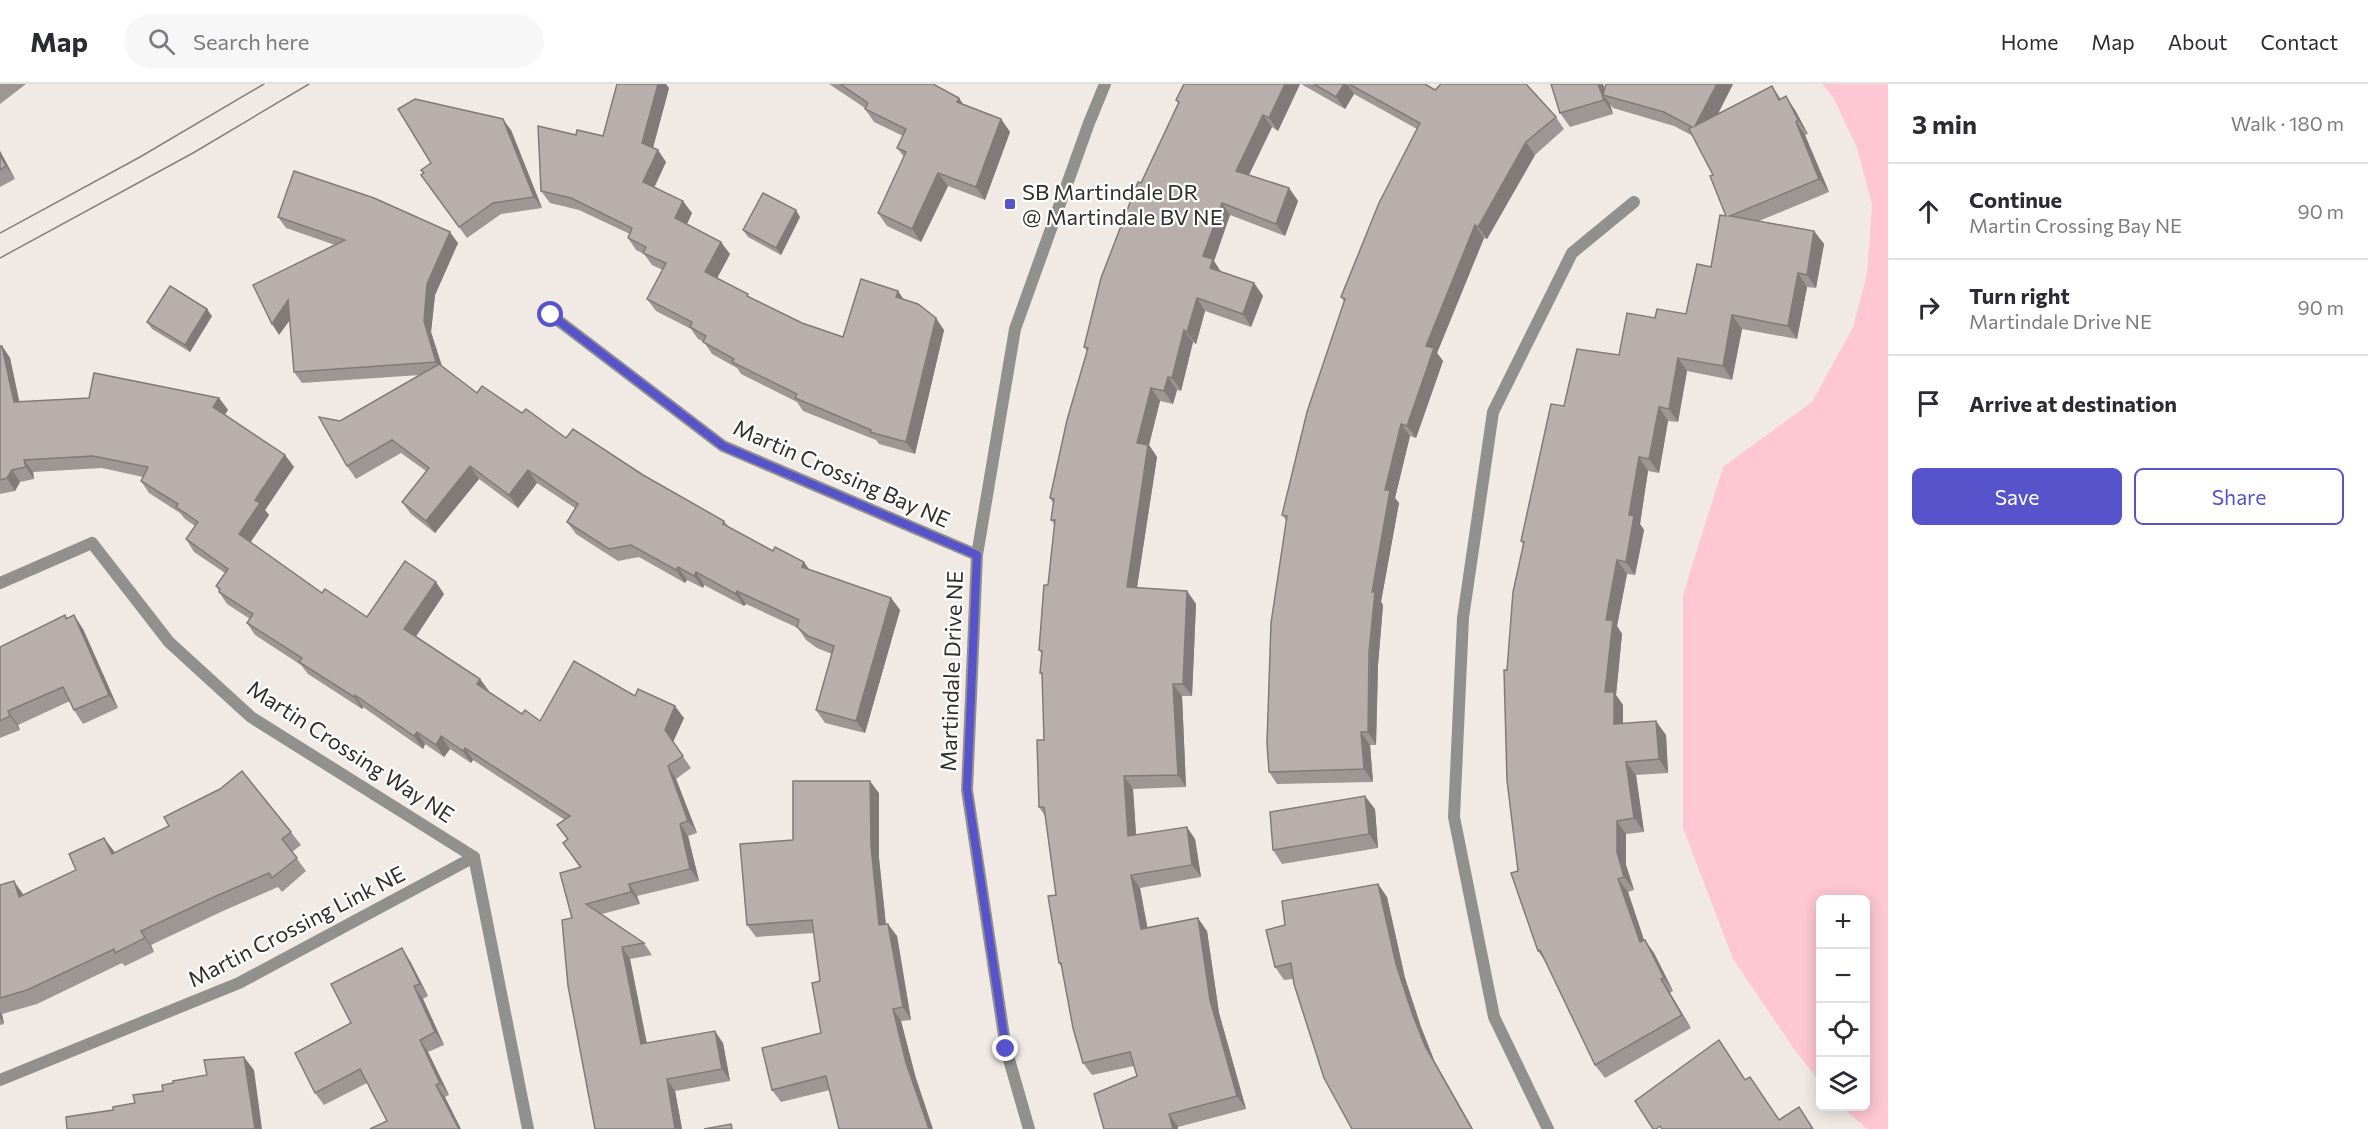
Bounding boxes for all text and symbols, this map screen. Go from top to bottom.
search box [124,14,544,68]
text: Map [30,24,88,58]
icon: search [145,25,178,58]
text: Search here [193,28,309,55]
text: Home [2001,29,2058,54]
text: Map [2091,29,2135,54]
text: About [2168,29,2227,54]
text: Contact [2260,29,2338,54]
text: 3 min [1912,108,1977,139]
text: Walk · 180 m [2231,111,2344,135]
place label: SB Martindale DR @ Martindale BV NE [1022,178,1223,230]
text: Continue [1969,186,2062,213]
icon: ahead [1912,195,1945,228]
marker: SB Martindale DR @ Martindale BV NE [1003,197,1017,211]
text: 90 m [2298,199,2344,223]
text: Martin Crossing Bay NE [1969,213,2182,237]
text: Turn right [1969,282,2070,309]
icon: right [1912,291,1945,324]
text: 90 m [2298,295,2344,319]
route start [537,301,563,327]
text: Martindale Drive NE [1969,309,2152,333]
icon: arrive [1912,387,1945,420]
text: Arrive at destination [1969,390,2177,417]
street label: Martin Crossing Bay NE [730,413,954,533]
button: Save [1912,468,2122,525]
button: Share [2134,468,2344,525]
street label: Martindale Drive NE [934,570,968,772]
street label: Martin Crossing Way NE [243,674,459,828]
street label: Martin Crossing Link NE [183,859,409,993]
map controls [1816,895,1870,1111]
button: + [1816,895,1870,949]
button: − [1816,949,1870,1003]
button: locate [1816,1003,1870,1057]
route end [992,1035,1018,1061]
button: layers [1816,1057,1870,1111]

